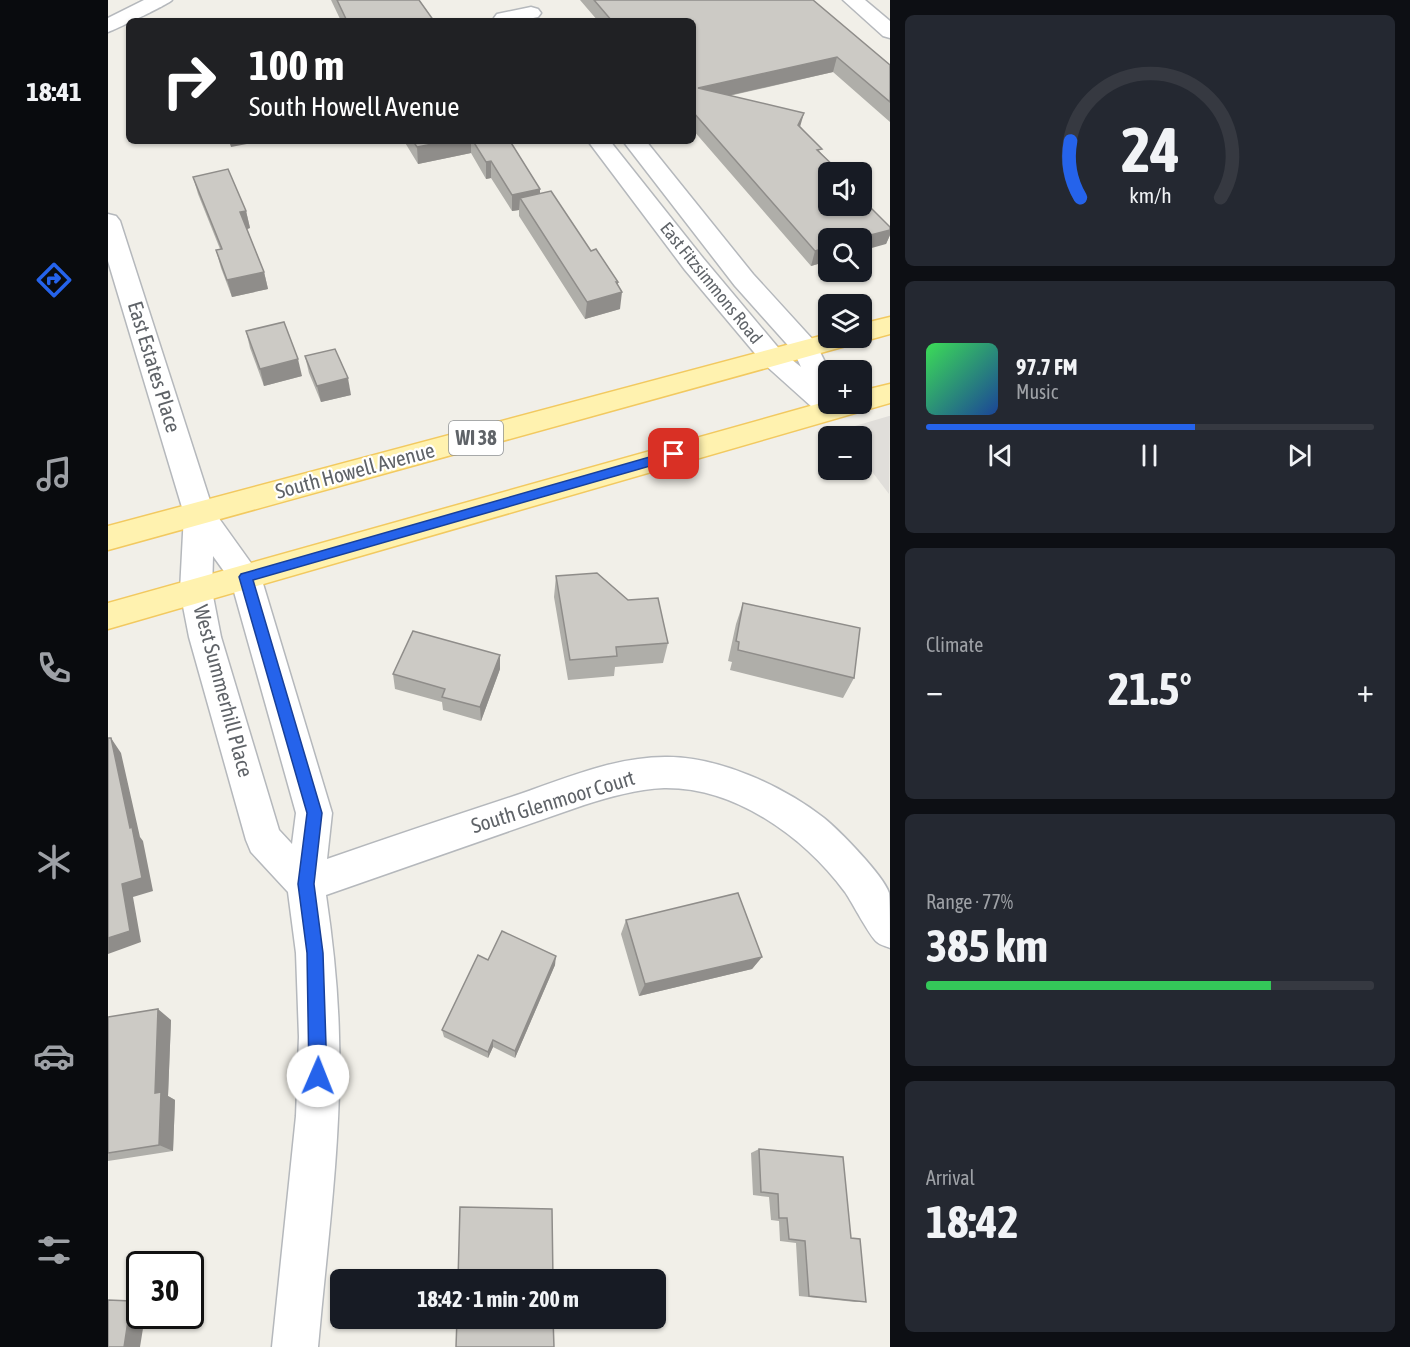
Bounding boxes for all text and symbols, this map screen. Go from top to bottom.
text: 100 m [249,41,344,89]
icon: right [150,42,228,120]
text: 18:41 [26,76,82,107]
text: South Howell Avenue [249,91,460,122]
text: 24 [1121,114,1179,185]
map controls [818,162,872,480]
button: sound [818,162,872,216]
text: km/h [1129,183,1171,208]
street label: East Fitzsimmons Road [656,218,767,348]
button: search [818,228,872,282]
icon: directions [33,259,75,301]
button: layers [818,294,872,348]
street label: East Estates Place [124,298,186,435]
text: 97.7 FM [1016,354,1078,380]
button: + [818,360,872,414]
text: Music [1016,380,1058,403]
road number: WI 38 [449,421,503,455]
button: − [818,426,872,480]
pin [648,428,699,479]
street label: South Howell Avenue [273,437,437,503]
icon: arrive [657,437,690,470]
icon: previous [984,439,1017,472]
icon: pause [1133,439,1166,472]
icon: next [1283,439,1316,472]
icon: music [33,453,75,495]
street label: West Summerhill Place [189,602,259,780]
text: Climate [926,633,983,656]
icon: phone [33,647,75,689]
text: 21.5° [1108,663,1192,715]
text: − [926,671,943,709]
text: + [1357,671,1374,709]
street label: South Glenmoor Court [468,765,637,837]
icon: climate [33,841,75,883]
text: Range · 77% [926,890,1013,913]
text: 385 km [926,920,1048,972]
icon: car [33,1035,75,1077]
position arrow [286,1044,350,1108]
text: Arrival [926,1166,975,1189]
text: 18:42 [926,1196,1019,1248]
icon: filters [33,1229,75,1271]
speed limit sign: 30 [126,1251,204,1329]
text: 18:42 · 1 min · 200 m [417,1286,579,1312]

